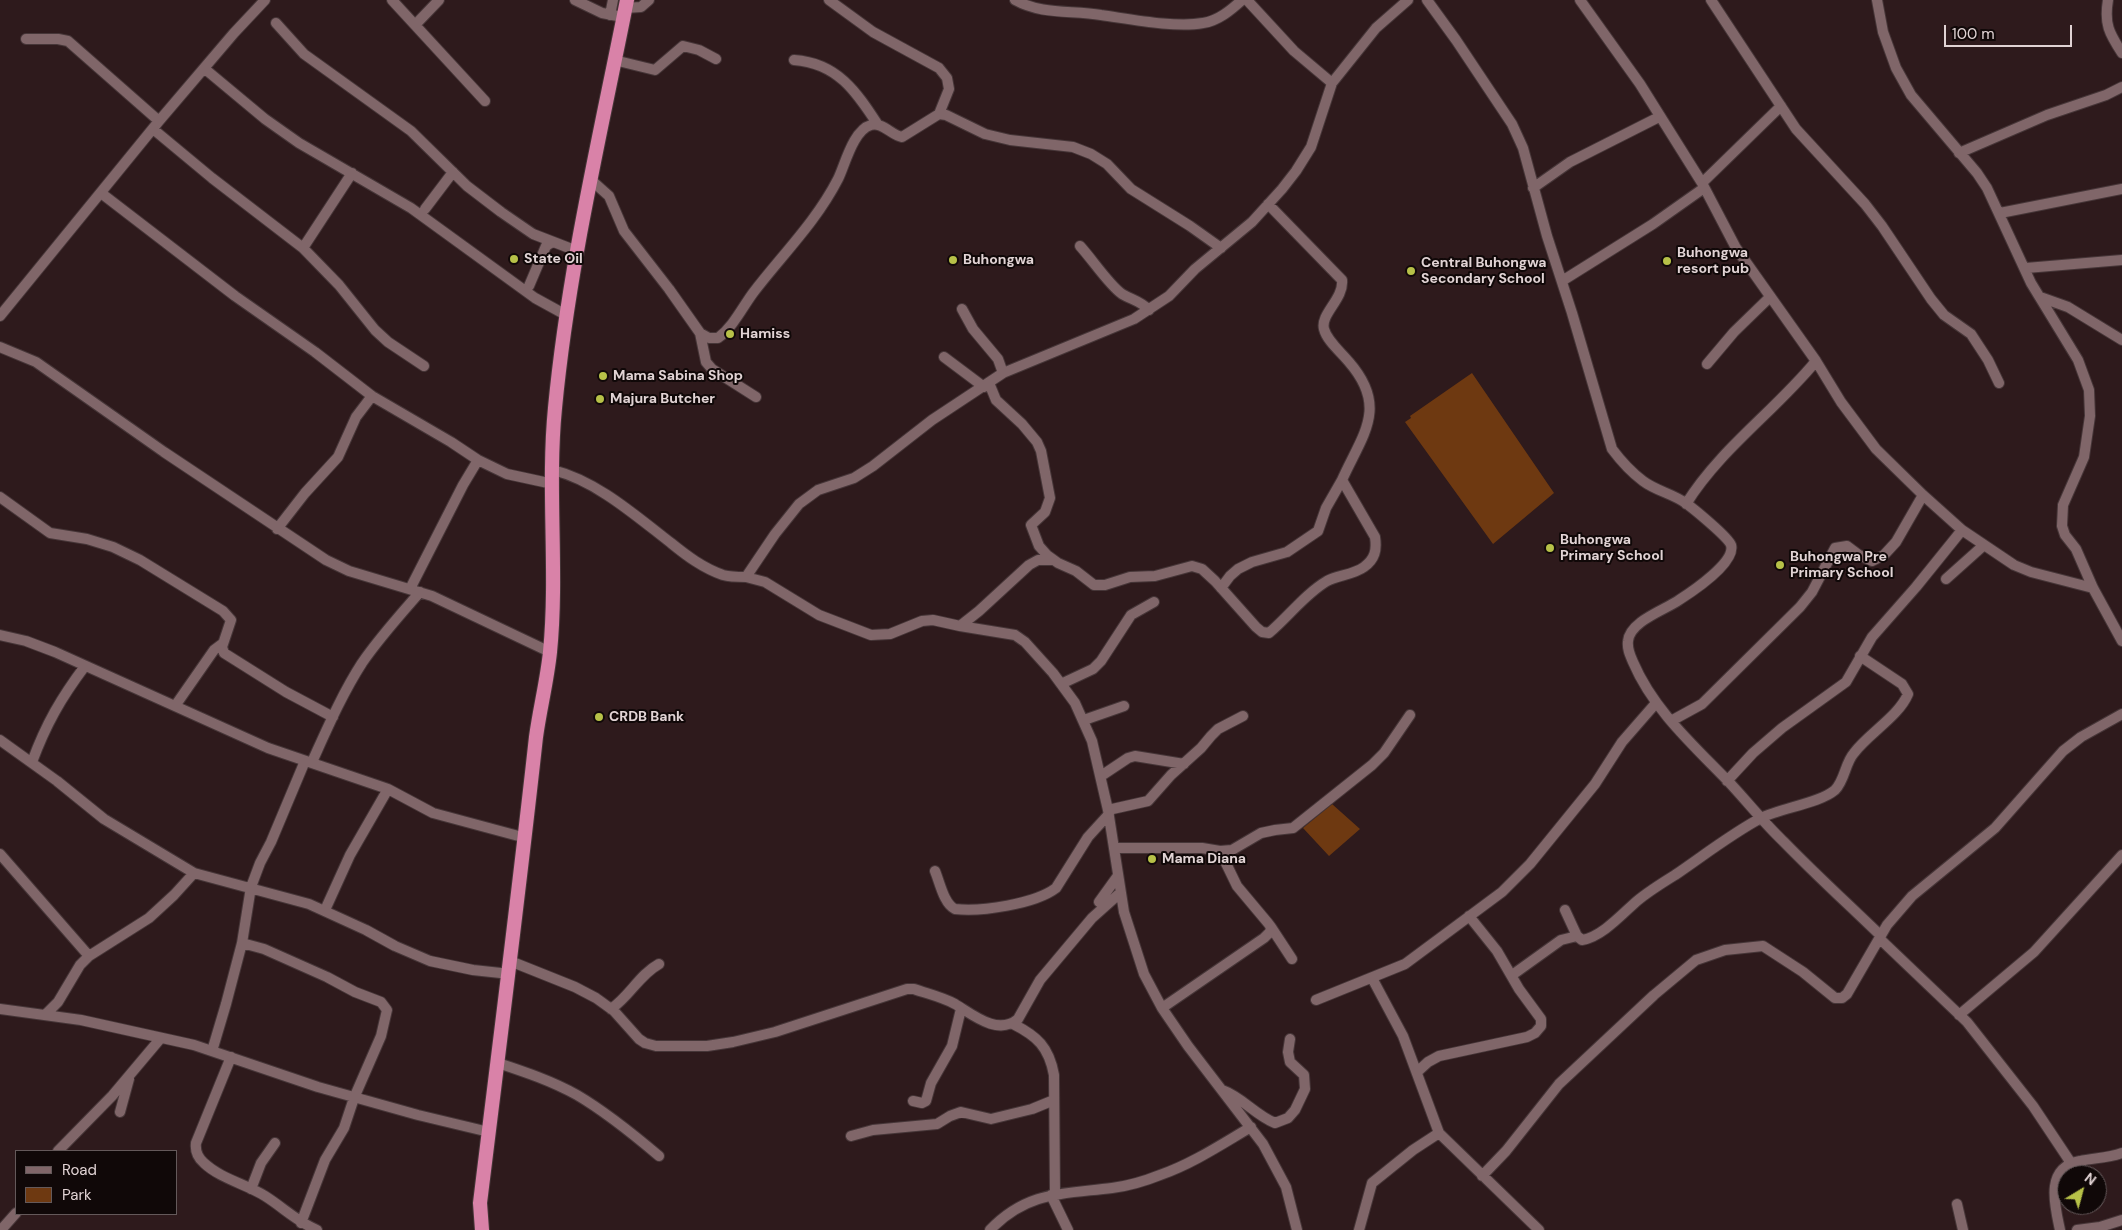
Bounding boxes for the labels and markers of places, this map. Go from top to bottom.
place label: Buhongwa resort pub [1677,245,1749,278]
place label: State Oil [524,251,583,267]
place label: Buhongwa [963,252,1034,268]
marker: State Oil [508,253,520,265]
marker: Buhongwa [947,254,959,266]
place label: Central Buhongwa Secondary School [1421,255,1546,288]
marker: Buhongwa resort pub [1661,255,1673,267]
marker: Central Buhongwa Secondary School [1405,265,1417,277]
place label: Hamiss [740,326,790,342]
marker: Hamiss [724,328,736,340]
place label: Mama Sabina Shop [613,368,743,384]
marker: Mama Sabina Shop [597,370,609,382]
place label: Majura Butcher [610,391,715,407]
marker: Majura Butcher [594,393,606,405]
place label: Buhongwa Primary School [1560,532,1663,564]
marker: Buhongwa Primary School [1544,542,1556,554]
place label: Buhongwa Pre Primary School [1790,549,1893,582]
marker: Buhongwa Pre Primary School [1774,559,1786,571]
place label: CRDB Bank [609,709,684,725]
marker: CRDB Bank [593,711,605,723]
place label: Mama Diana [1162,851,1246,867]
marker: Mama Diana [1146,853,1158,865]

